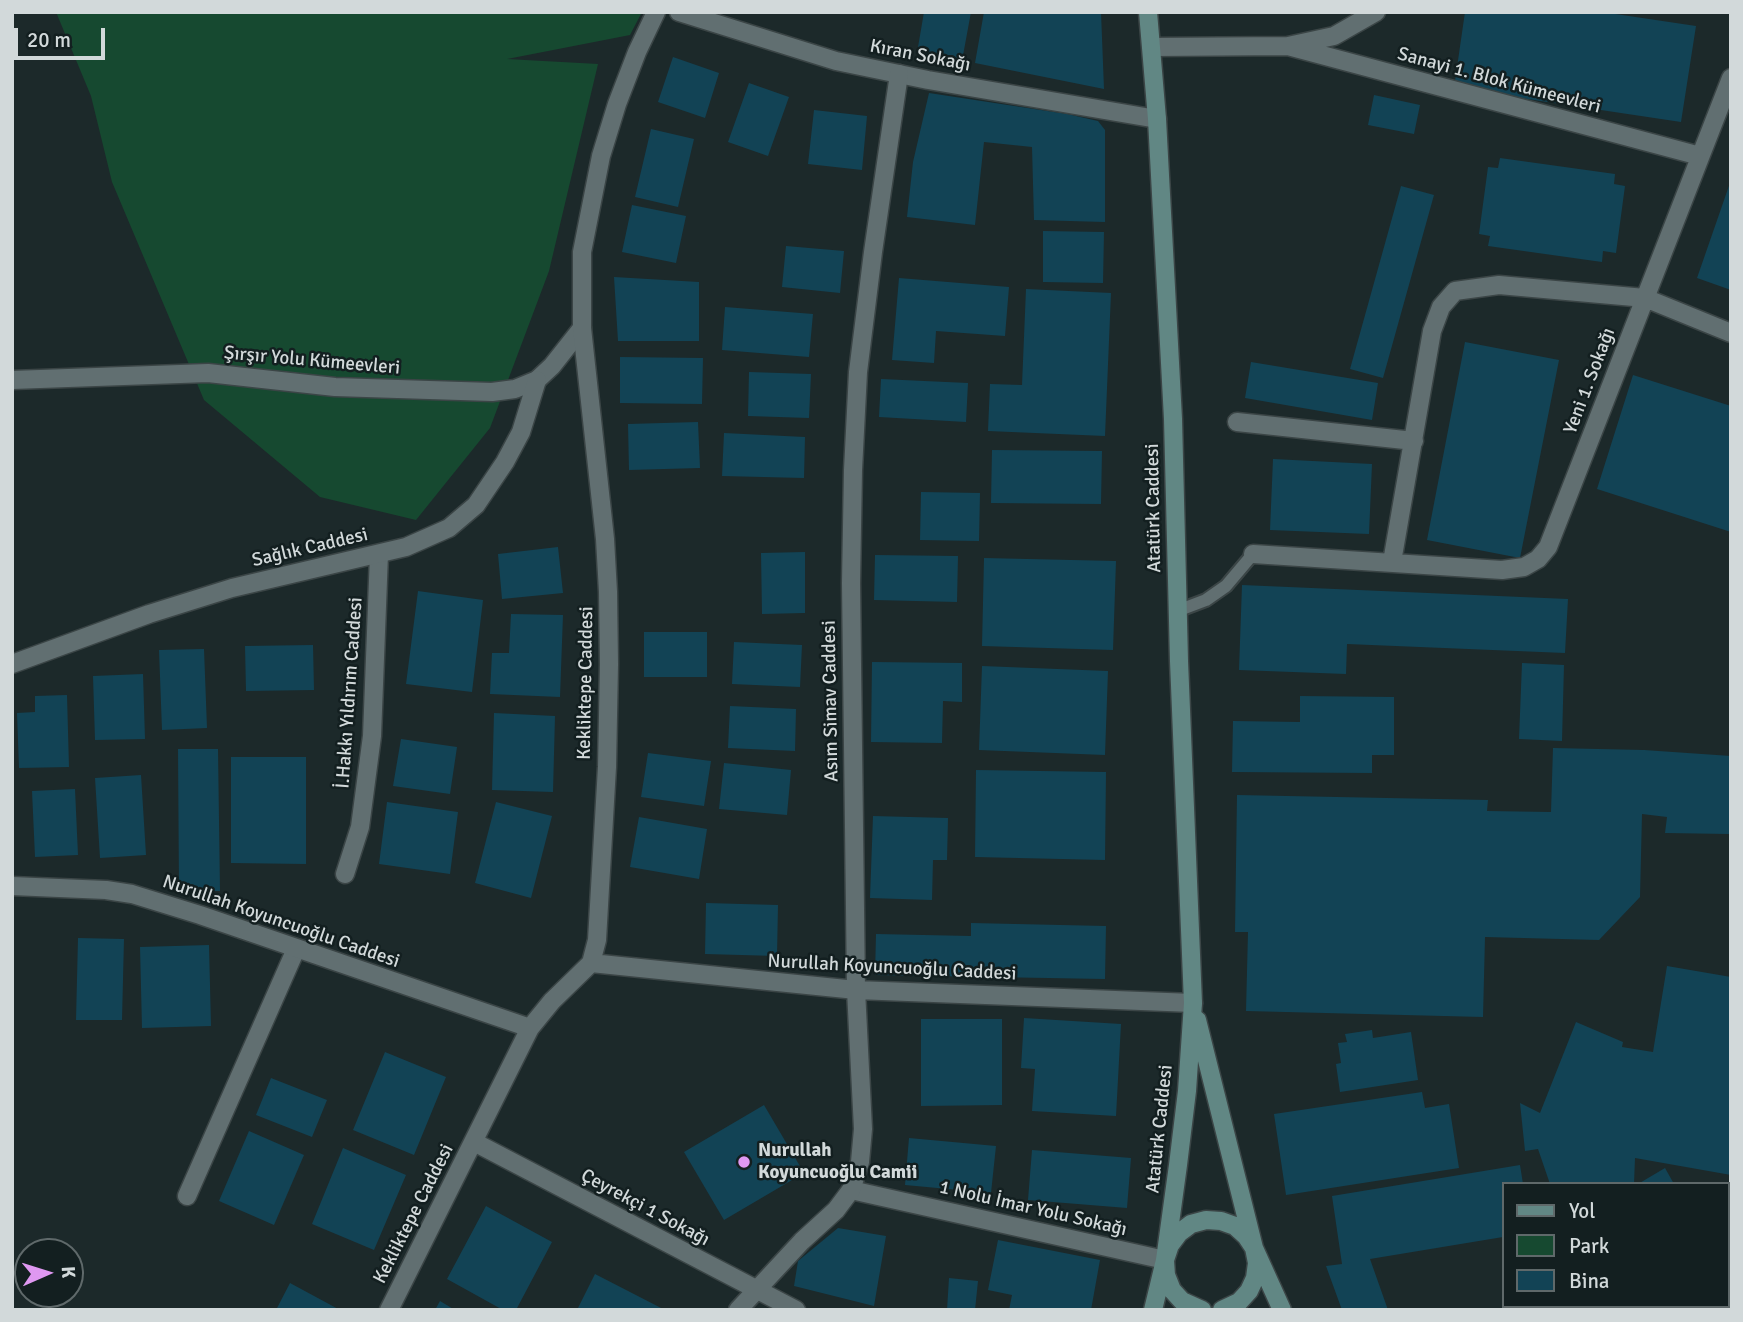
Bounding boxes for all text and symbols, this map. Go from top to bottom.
scale bar [18,14,108,58]
text: 20 m [27,27,71,53]
street label: Kıran Sokağı [868,35,972,77]
street label: Sanayi 1. Blok Kümeevleri [1395,43,1603,119]
street label: Yeni 1. Sokağı [1559,325,1621,437]
street label: Şırşır Yolu Kümeevleri [223,342,401,380]
street label: Atatürk Caddesi [1141,443,1167,573]
street label: Sağlık Caddesi [250,524,370,572]
street label: İ.Hakkı Yıldırım Caddesi [332,596,368,790]
street label: Kekliktepe Caddesi [573,606,599,760]
street label: Asım Simav Caddesi [818,620,844,782]
street label: Nurullah Koyuncuoğlu Caddesi [159,871,403,973]
street label: Nurullah Koyuncuoğlu Caddesi [767,950,1017,986]
street label: Atatürk Caddesi [1142,1064,1178,1194]
street label: Kekliktepe Caddesi [369,1140,459,1288]
place label: Nurullah Koyuncuoğlu Camii [758,1140,917,1184]
marker: Nurullah Koyuncuoğlu Camii [736,1154,752,1170]
street label: Çeyrekçi 1 Sokağı [577,1165,713,1251]
street label: 1 Nolu İmar Yolu Sokağı [937,1176,1129,1242]
legend [1502,1182,1729,1308]
text: Yol [1569,1198,1595,1224]
text: Park [1569,1233,1609,1259]
north arrow [14,1238,84,1308]
text: K [56,1265,80,1279]
text: Bina [1569,1268,1610,1294]

